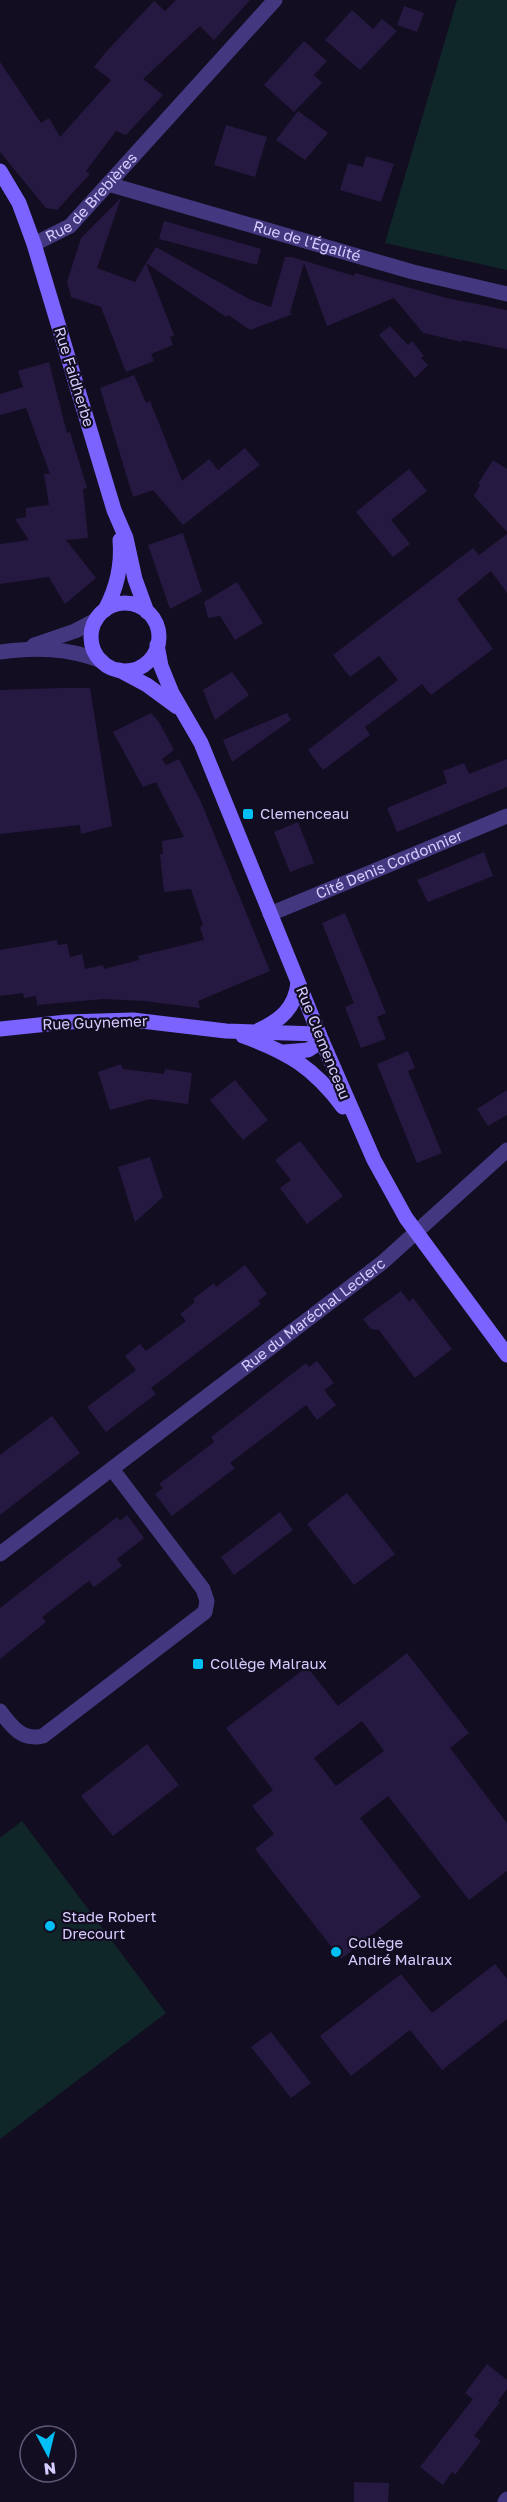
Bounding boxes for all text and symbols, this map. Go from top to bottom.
street label: Rue de Brebières [42,148,140,245]
street label: Rue de l'Égalité [251,216,363,265]
street label: Rue Faidherbe [51,325,99,429]
place label: Clemenceau [260,804,349,822]
marker: Clemenceau [241,807,255,821]
street label: Cité Denis Cordonnier [313,825,465,902]
street label: Rue Clemenceau [293,983,355,1102]
street label: Rue Guynemer [42,1011,148,1033]
street label: Rue du Maréchal Leclerc [237,1254,388,1375]
place label: Collège Malraux [210,1654,327,1672]
marker: Collège Malraux [191,1657,205,1671]
place label: Stade Robert Drecourt [62,1907,157,1942]
marker: Stade Robert Drecourt [43,1919,57,1933]
place label: Collège André Malraux [348,1933,452,1968]
marker: Collège André Malraux [329,1945,343,1959]
north arrow [18,2424,78,2484]
text: N [43,2458,57,2480]

